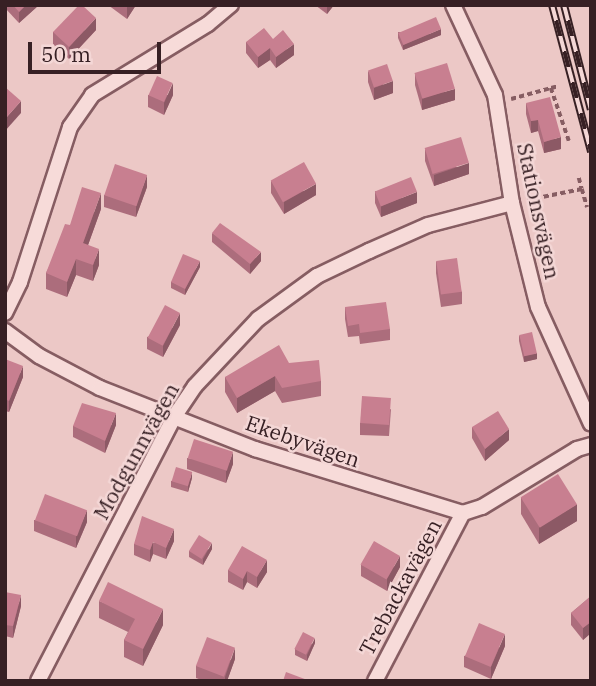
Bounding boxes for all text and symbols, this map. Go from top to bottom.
scale bar [32,28,164,72]
text: 50 m [41,40,91,68]
street label: Stationsvägen [512,141,566,281]
street label: Modgunnvägen [88,378,184,524]
street label: Ekebyvägen [243,410,363,472]
street label: Trebackavägen [353,515,447,659]

